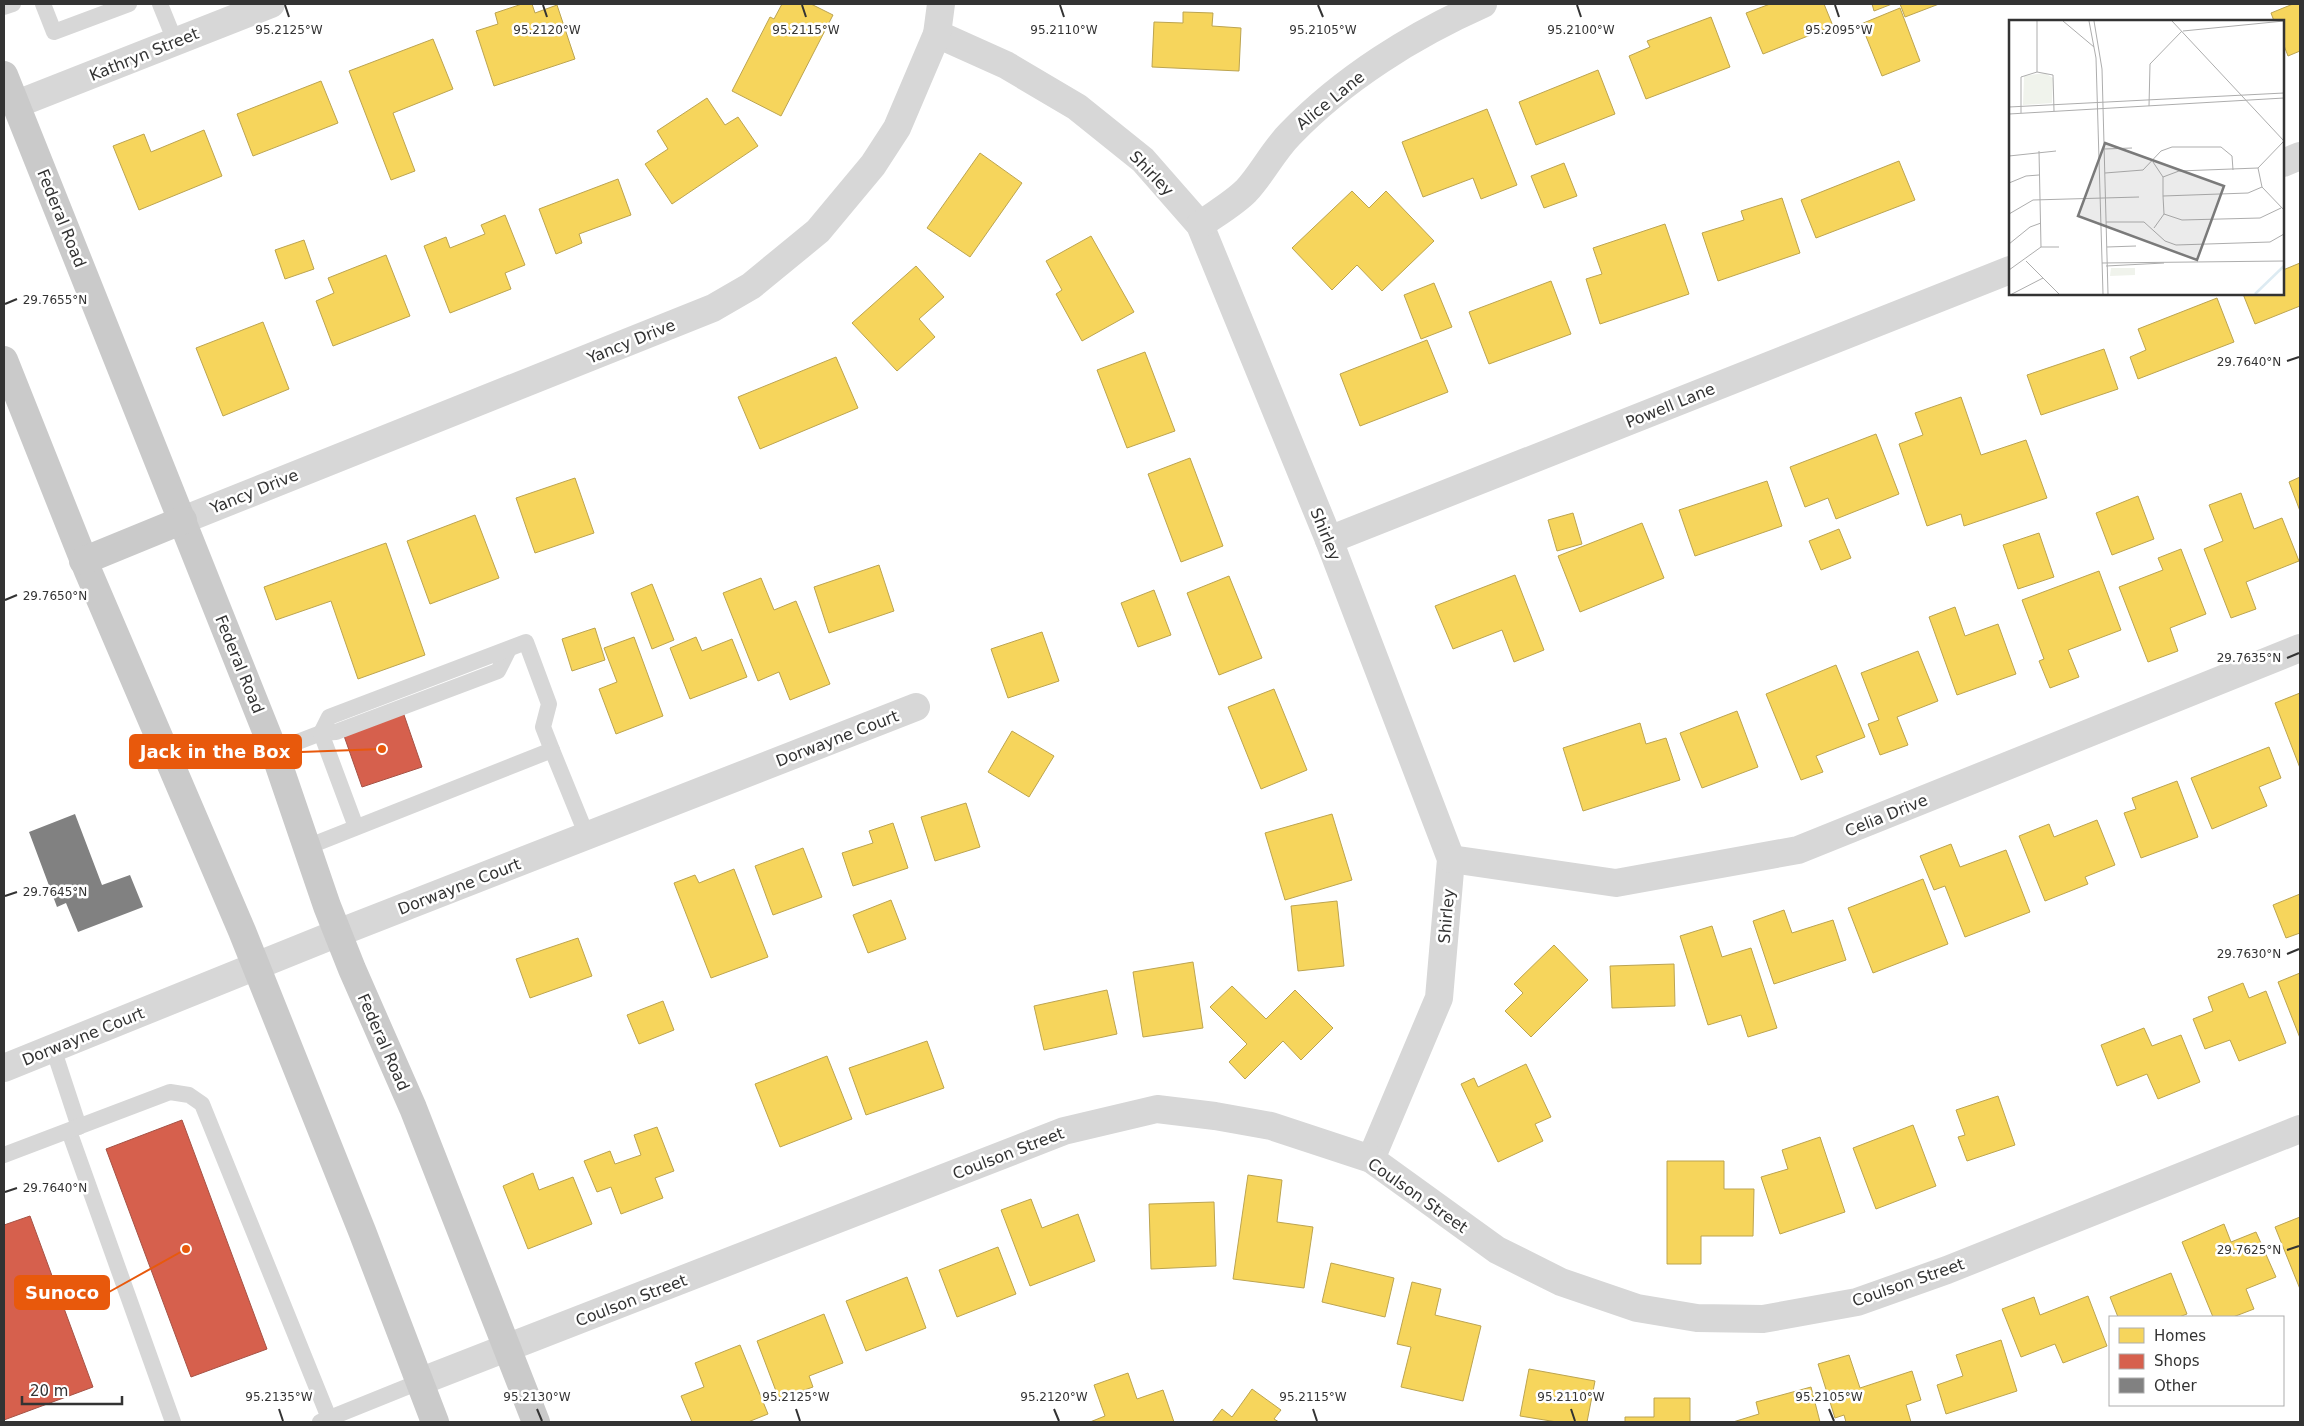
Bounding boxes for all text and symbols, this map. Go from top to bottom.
inset map [2009,20,2284,295]
text: 95.2125°W [255,23,323,37]
text: 95.2120°W [513,23,581,37]
text: 95.2115°W [772,23,840,37]
text: 95.2110°W [1030,23,1098,37]
text: 95.2105°W [1289,23,1357,37]
text: 95.2100°W [1547,23,1615,37]
text: 95.2095°W [1805,23,1873,37]
street label: Kathryn Street [87,24,202,85]
street label: Alice Lane [1292,67,1368,134]
street label: Shirley [1126,147,1178,200]
street label: Federal Road [33,166,90,270]
text: 29.7655°N [23,293,87,307]
street label: Yancy Drive [583,315,678,368]
text: 29.7640°N [2217,355,2281,369]
street label: Powell Lane [1623,379,1718,432]
street label: Yancy Drive [206,465,301,518]
street label: Shirley [1306,505,1345,563]
text: 29.7650°N [23,589,87,603]
street label: Federal Road [211,612,268,716]
text: 29.7635°N [2217,651,2281,665]
street label: Dorwayne Court [773,706,901,771]
callout: Jack in the Box [130,735,301,768]
text: Jack in the Box [138,741,291,762]
street label: Celia Drive [1842,790,1930,841]
street label: Dorwayne Court [395,854,523,919]
text: 29.7645°N [23,885,87,899]
street label: Shirley [1435,888,1458,944]
text: 29.7630°N [2217,947,2281,961]
street label: Federal Road [354,991,413,1094]
street label: Dorwayne Court [19,1003,147,1070]
street label: Coulson Street [950,1124,1066,1183]
street label: Coulson Street [1364,1154,1471,1237]
text: 29.7640°N [23,1181,87,1195]
text: 29.7625°N [2217,1243,2281,1257]
street label: Coulson Street [1850,1254,1967,1311]
street label: Coulson Street [573,1271,689,1330]
callout: Sunoco [15,1276,109,1309]
text: Sunoco [25,1282,99,1303]
legend [2109,1316,2284,1406]
text: Homes [2154,1327,2206,1345]
text: Shops [2154,1352,2200,1370]
scale bar [22,1374,122,1406]
text: Other [2154,1377,2197,1395]
text: 20 m [30,1382,68,1400]
text: 95.2135°W [245,1390,313,1404]
text: 95.2130°W [503,1390,571,1404]
text: 95.2125°W [762,1390,830,1404]
text: 95.2120°W [1020,1390,1088,1404]
text: 95.2115°W [1279,1390,1347,1404]
text: 95.2110°W [1537,1390,1605,1404]
text: 95.2105°W [1795,1390,1863,1404]

